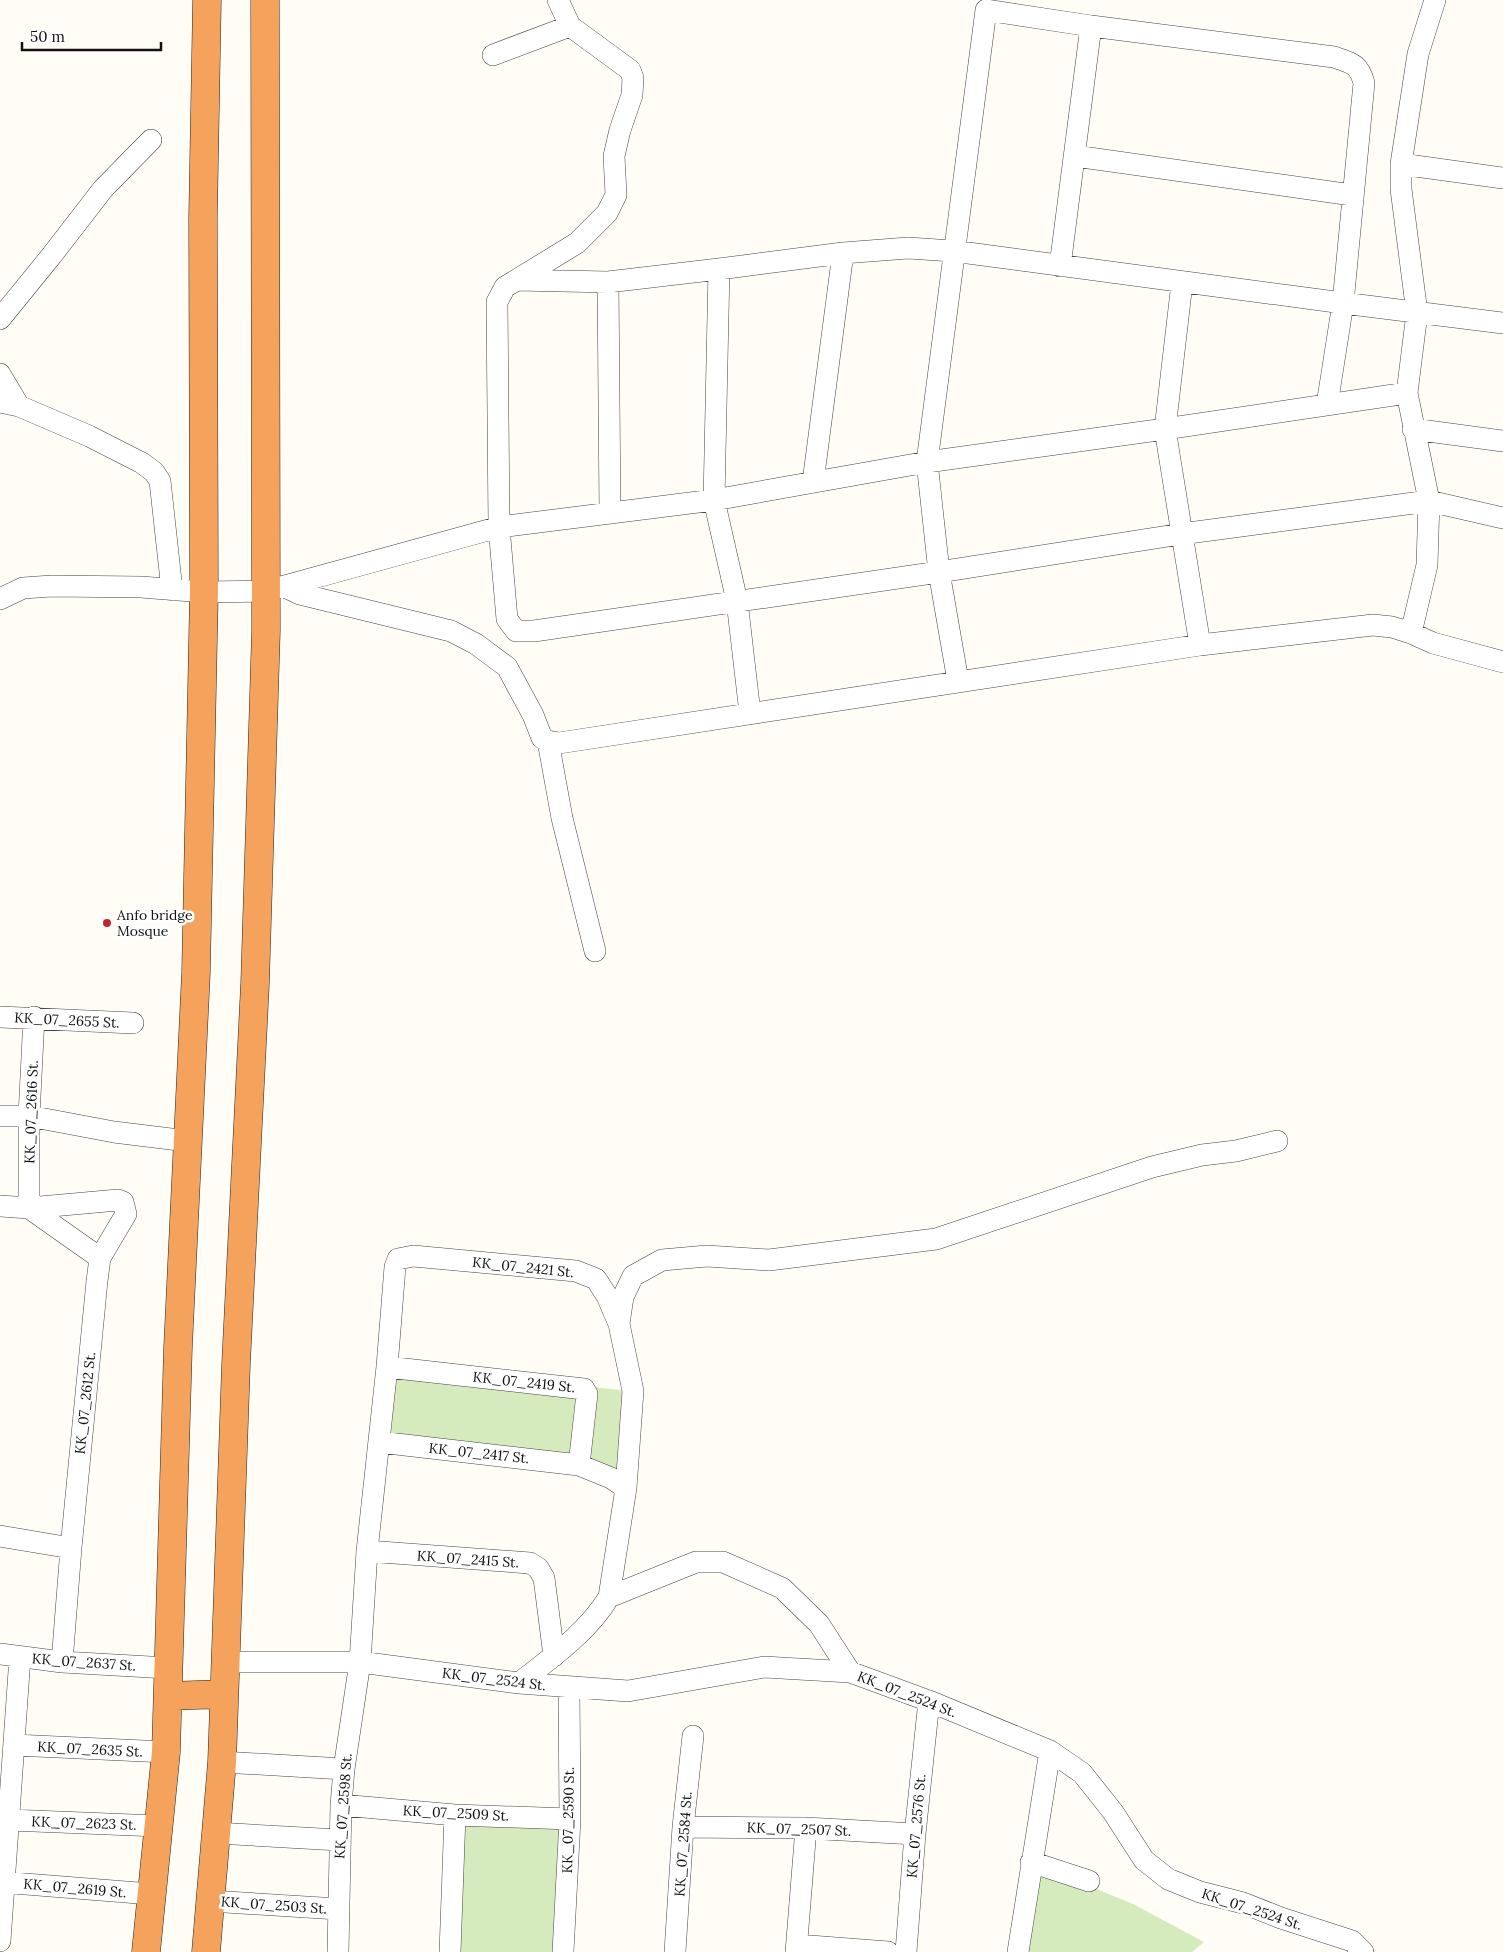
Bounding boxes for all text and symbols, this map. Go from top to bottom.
scale bar [22,20,161,52]
text: 50 m [30,27,65,46]
place label: Anfo bridge Mosque [116,906,193,940]
marker: Anfo bridge Mosque [101,917,113,929]
street label: KK_07_2655 St. [14,1008,120,1032]
street label: KK_07_2616 St. [20,1060,42,1164]
street label: KK_07_2421 St. [471,1253,575,1281]
street label: KK_07_2612 St. [71,1351,99,1455]
street label: KK_07_2419 St. [472,1368,576,1396]
street label: KK_07_2417 St. [428,1439,530,1467]
street label: KK_07_2415 St. [416,1546,520,1572]
street label: KK_07_2637 St. [31,1649,137,1675]
street label: KK_07_2524 St. [441,1664,547,1694]
street label: KK_07_2524 St. [855,1667,959,1721]
street label: KK_07_2635 St. [37,1737,143,1761]
street label: KK_07_2598 St. [330,1753,356,1859]
street label: KK_07_2590 St. [558,1766,578,1874]
street label: KK_07_2576 St. [902,1773,930,1879]
street label: KK_07_2584 St. [670,1791,696,1897]
street label: KK_07_2509 St. [402,1801,510,1825]
street label: KK_07_2623 St. [31,1812,137,1834]
street label: KK_07_2507 St. [746,1818,852,1840]
street label: KK_07_2619 St. [23,1875,127,1901]
street label: KK_07_2524 St. [1199,1884,1305,1934]
street label: KK_07_2503 St. [220,1892,328,1918]

